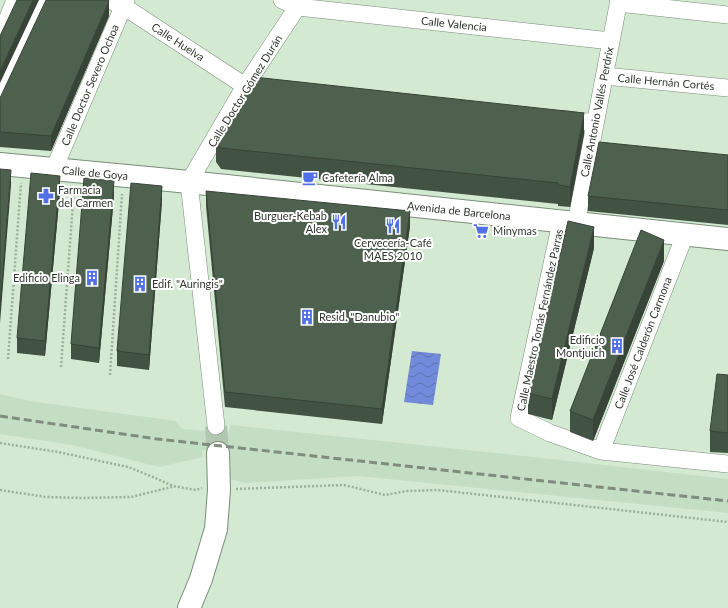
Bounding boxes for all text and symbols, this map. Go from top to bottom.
street label: Calle Valencia [420,14,488,33]
street label: Calle Huelva [149,20,207,64]
street label: Calle Doctor Severo Ochoa [58,22,121,148]
street label: Calle Doctor Gómez Durán [205,32,285,149]
street label: Calle Antonio Vallés Perdrix [578,45,616,178]
street label: Calle Hernán Cortés [617,71,715,92]
street label: Calle de Goya [61,163,129,182]
cafe icon: Cafetería Alma [301,169,319,187]
place label: Cafetería Alma [322,171,393,184]
place label: Farmacia del Carmen [58,183,113,209]
pharmacy icon: Farmacia del Carmen [37,187,55,205]
street label: Avenida de Barcelona [407,199,511,222]
place label: Burguer-Kebab Alex [254,209,328,235]
restaurant icon: Burguer-Kebab Alex [330,213,348,231]
restaurant icon: Cervecería-Café MAES 2010 [384,217,402,235]
supermarket icon: Minymas [472,222,490,240]
place label: Minymas [493,224,537,237]
street label: Calle Maestro Tomás Fernández Parras [514,227,565,412]
place label: Cervecería-Café MAES 2010 [354,236,432,262]
building icon: Edificio Elinga [83,269,101,287]
place label: Edificio Elinga [13,271,80,284]
building icon: Edif. "Auringis" [131,275,149,293]
street label: Calle José Calderón Carmona [611,275,674,411]
place label: Edif. "Auringis" [152,277,223,290]
building icon: Resid. "Danubio" [298,308,316,326]
place label: Resid. "Danubio" [319,310,399,323]
place label: Edificio Montjuich [556,333,605,359]
building icon: Edificio Montjuich [608,337,626,355]

